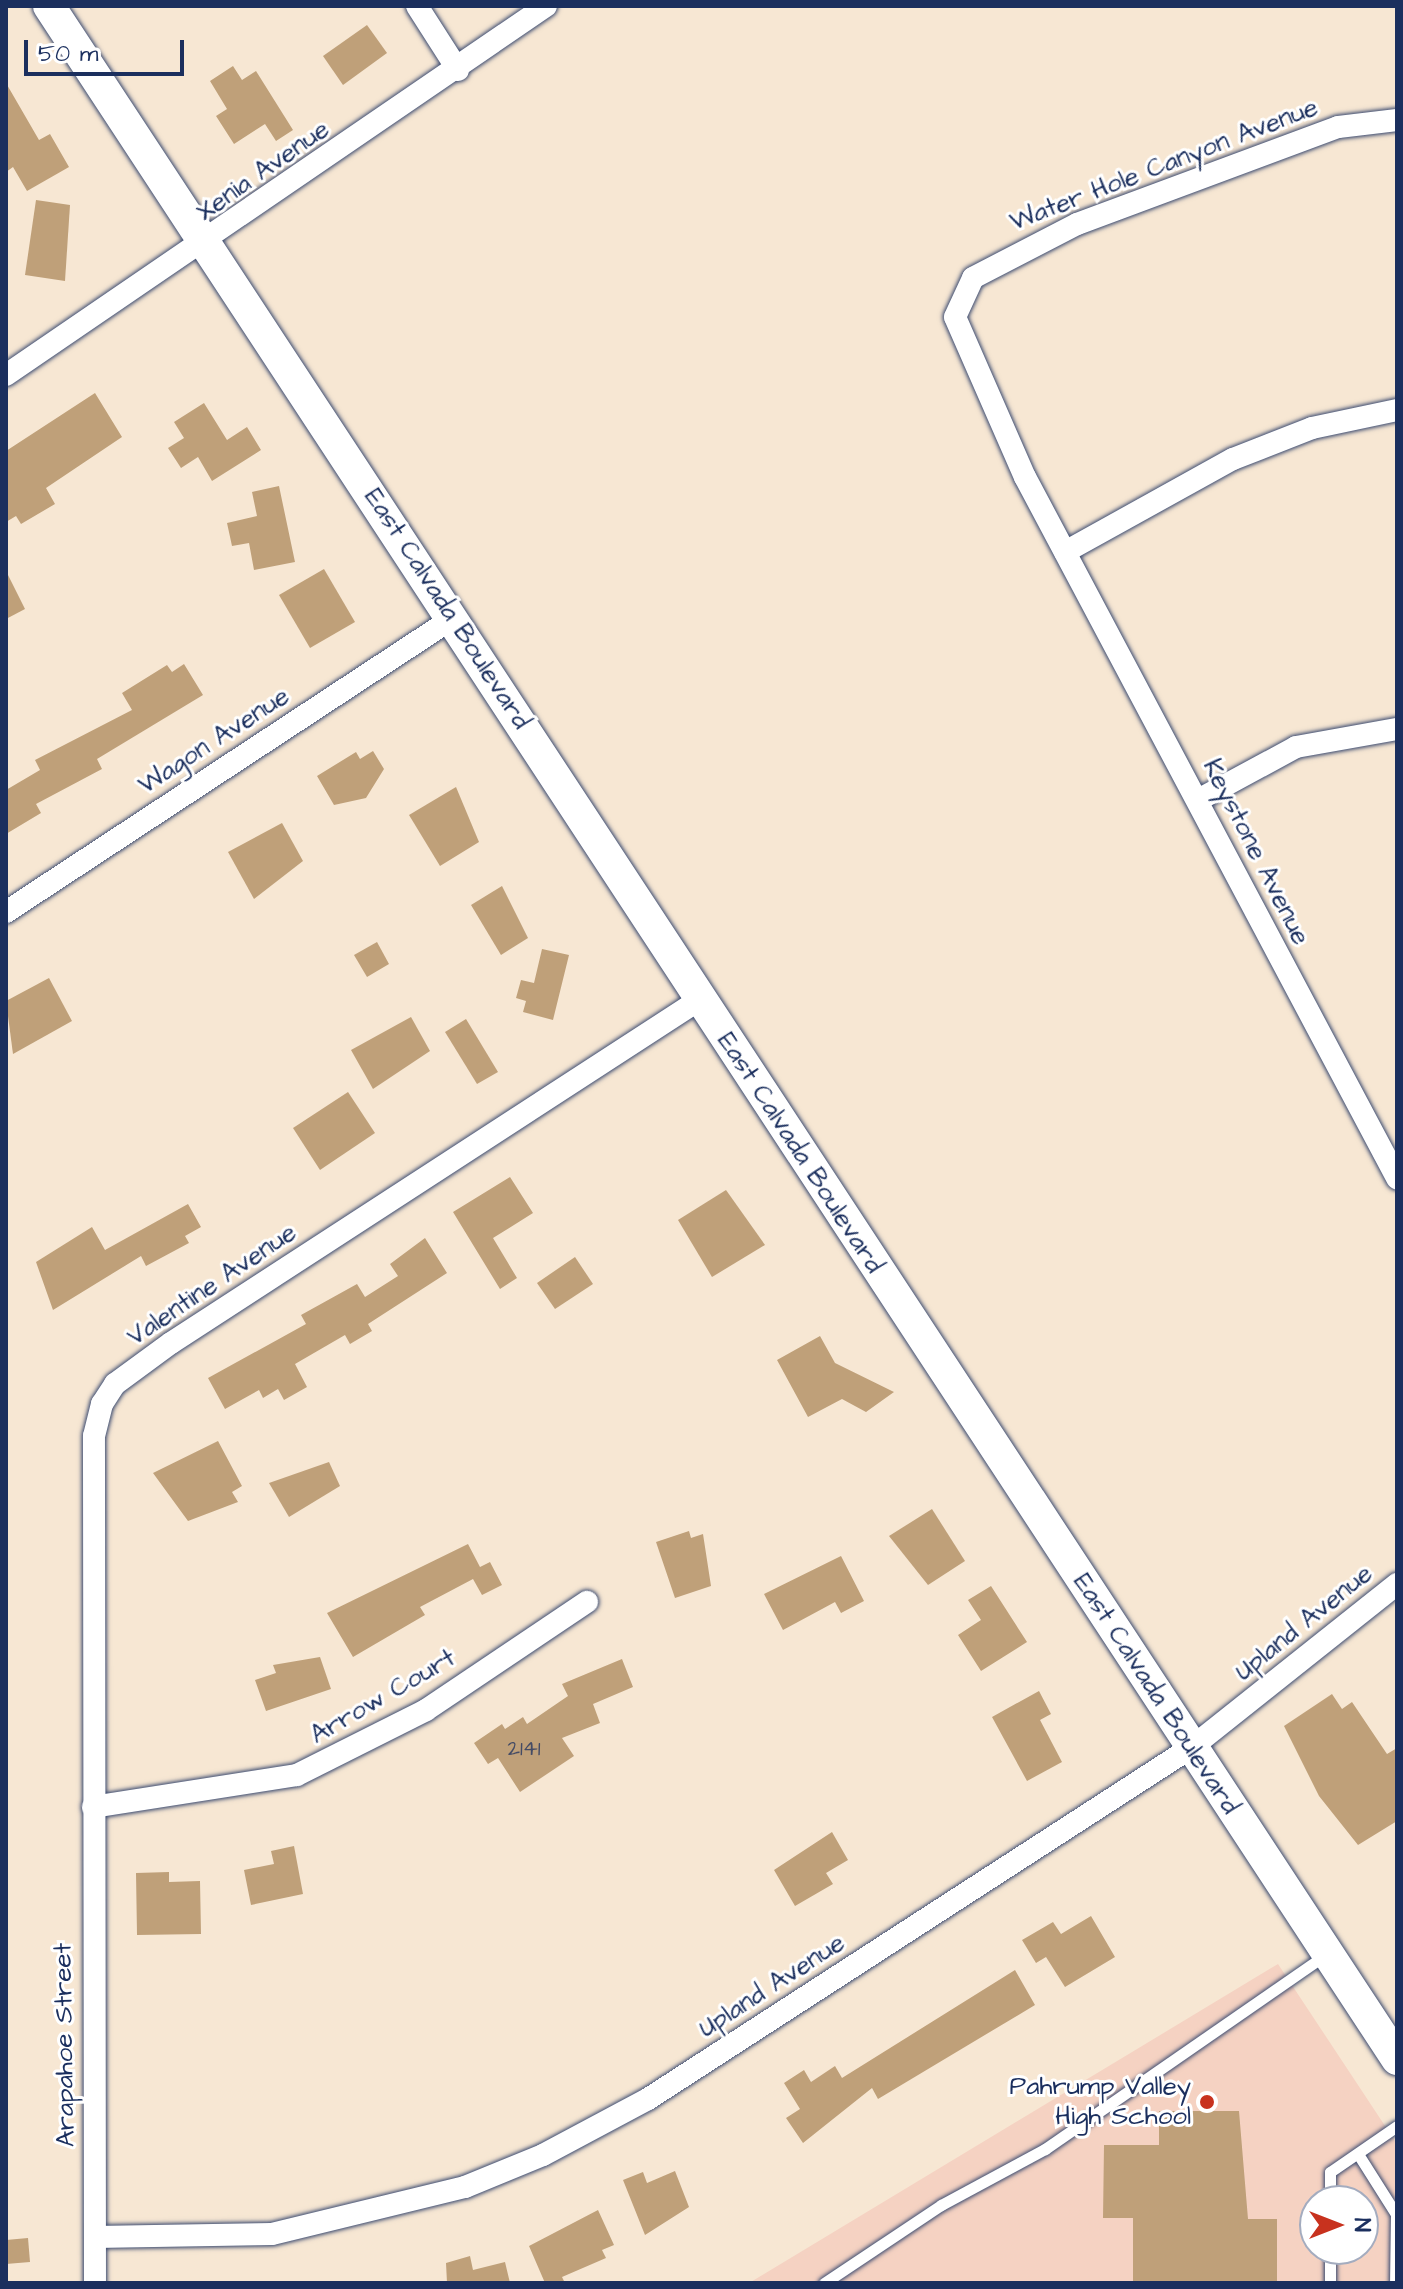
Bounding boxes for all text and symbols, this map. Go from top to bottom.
scale bar [28,24,188,74]
text: 50 m [38,37,98,71]
street label: Water Hole Canyon Avenue [1006,92,1322,238]
street label: Xenia Avenue [191,114,335,228]
street label: East Calvada Boulevard [357,483,537,735]
street label: Wagon Avenue [133,681,295,801]
street label: Keystone Avenue [1196,754,1316,950]
street label: East Calvada Boulevard [710,1027,890,1279]
street label: Valentine Avenue [122,1217,302,1353]
street label: Upland Avenue [1229,1558,1379,1688]
street label: East Calvada Boulevard [1066,1568,1246,1820]
street label: Arrow Court [305,1643,461,1751]
house number: 2141 [507,1736,541,1762]
street label: Upland Avenue [693,1927,851,2045]
street label: Arapahoe Street [48,1943,82,2147]
place label: Pahrump Valley High School [1010,2071,1191,2132]
marker: Pahrump Valley High School [1198,2093,1216,2111]
north arrow [1299,2185,1379,2265]
text: N [1346,2218,1377,2232]

